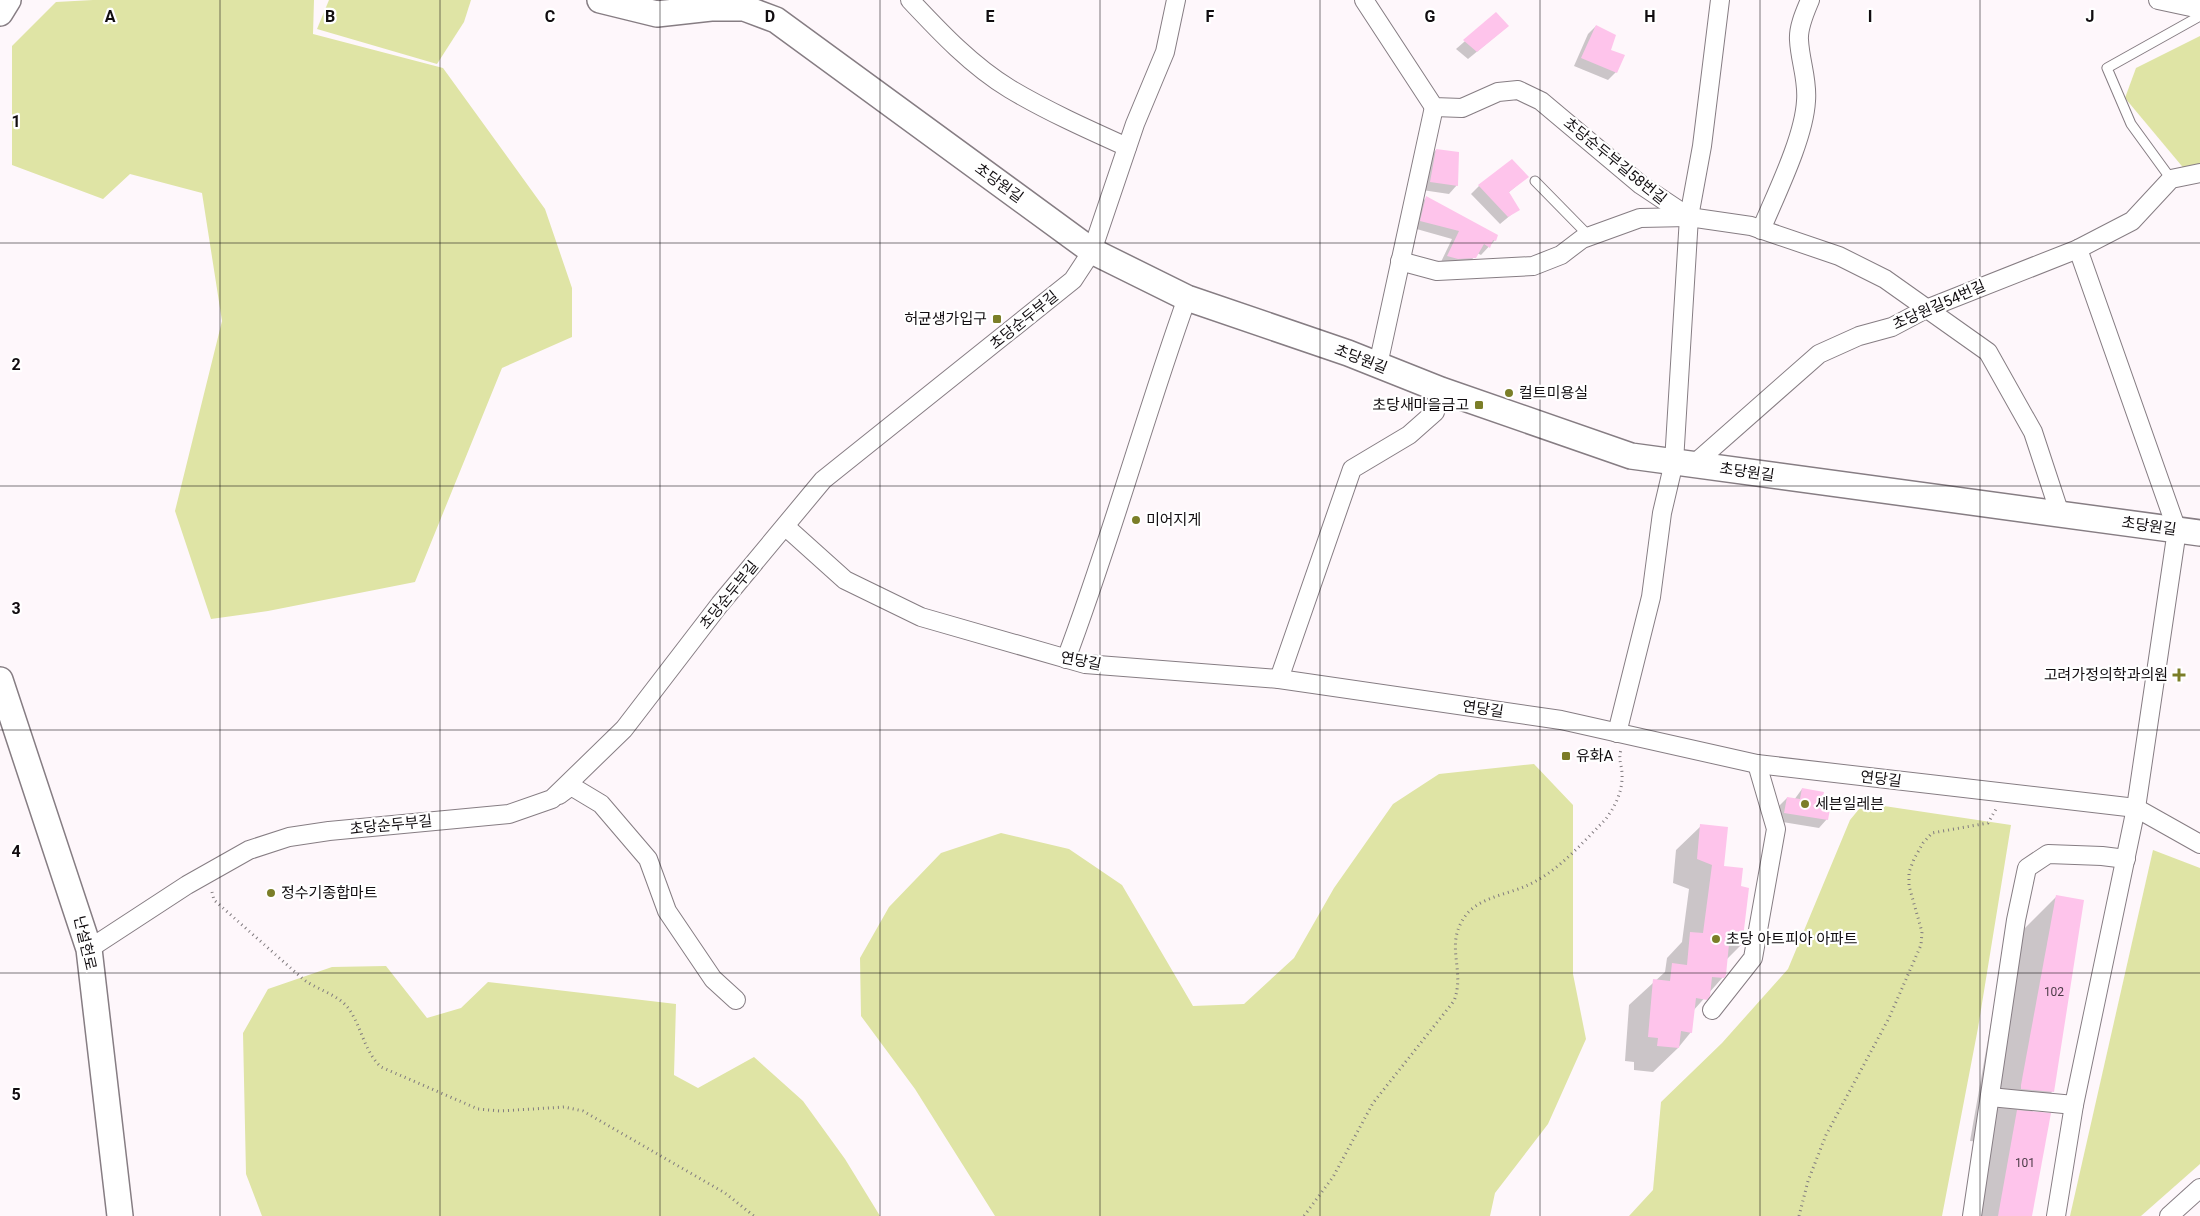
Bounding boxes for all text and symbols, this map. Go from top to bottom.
text: A [105,7,116,26]
text: B [325,7,335,26]
text: C [545,7,555,26]
text: D [765,7,775,26]
text: E [986,7,995,26]
text: F [1206,7,1215,26]
text: G [1425,7,1436,26]
text: H [1644,7,1656,26]
text: I [1868,7,1872,26]
text: J [2086,7,2094,26]
text: 1 [11,112,21,131]
street label: 초당순두부길58번길 [1560,114,1670,208]
street label: 초당원길 [971,159,1027,207]
street label: 초당원길54번길 [1890,277,1988,333]
street label: 초당순두부길 [986,287,1062,353]
place label: 허균생가입구 [904,310,987,328]
marker: 허균생가입구 [991,313,1003,325]
street label: 초당원길 [1332,341,1390,377]
text: 2 [11,355,21,374]
place label: 컬트미용실 [1519,384,1588,402]
marker: 컬트미용실 [1503,387,1515,399]
place label: 초당새마을금고 [1372,396,1469,414]
marker: 초당새마을금고 [1473,399,1485,411]
street label: 초당원길 [1718,459,1776,485]
place label: 미어지게 [1146,511,1201,529]
street label: 초당원길 [2120,513,2178,539]
marker: 미어지게 [1130,514,1142,526]
street label: 초당순두부길 [696,557,762,633]
text: 3 [11,599,21,618]
street label: 연당길 [1059,648,1103,674]
place label: 고려가정의학과의원 [2044,666,2168,684]
marker: 고려가정의학과의원 [2172,668,2186,682]
street label: 연당길 [1461,697,1505,721]
place label: 유화A [1576,747,1614,765]
marker: 유화A [1560,750,1572,762]
street label: 연당길 [1859,768,1903,790]
place label: 세븐일레븐 [1815,795,1884,813]
marker: 세븐일레븐 [1799,798,1811,810]
street label: 초당순두부길 [349,812,433,838]
text: 4 [11,842,21,861]
place label: 정수기종합마트 [281,884,378,902]
marker: 정수기종합마트 [265,887,277,899]
street label: 난설헌로 [70,914,100,972]
place label: 초당 아트피아 아파트 [1726,930,1858,948]
marker: 초당 아트피아 아파트 [1710,933,1722,945]
house number: 102 [2044,985,2064,999]
text: 5 [11,1085,21,1104]
house number: 101 [2015,1156,2035,1170]

